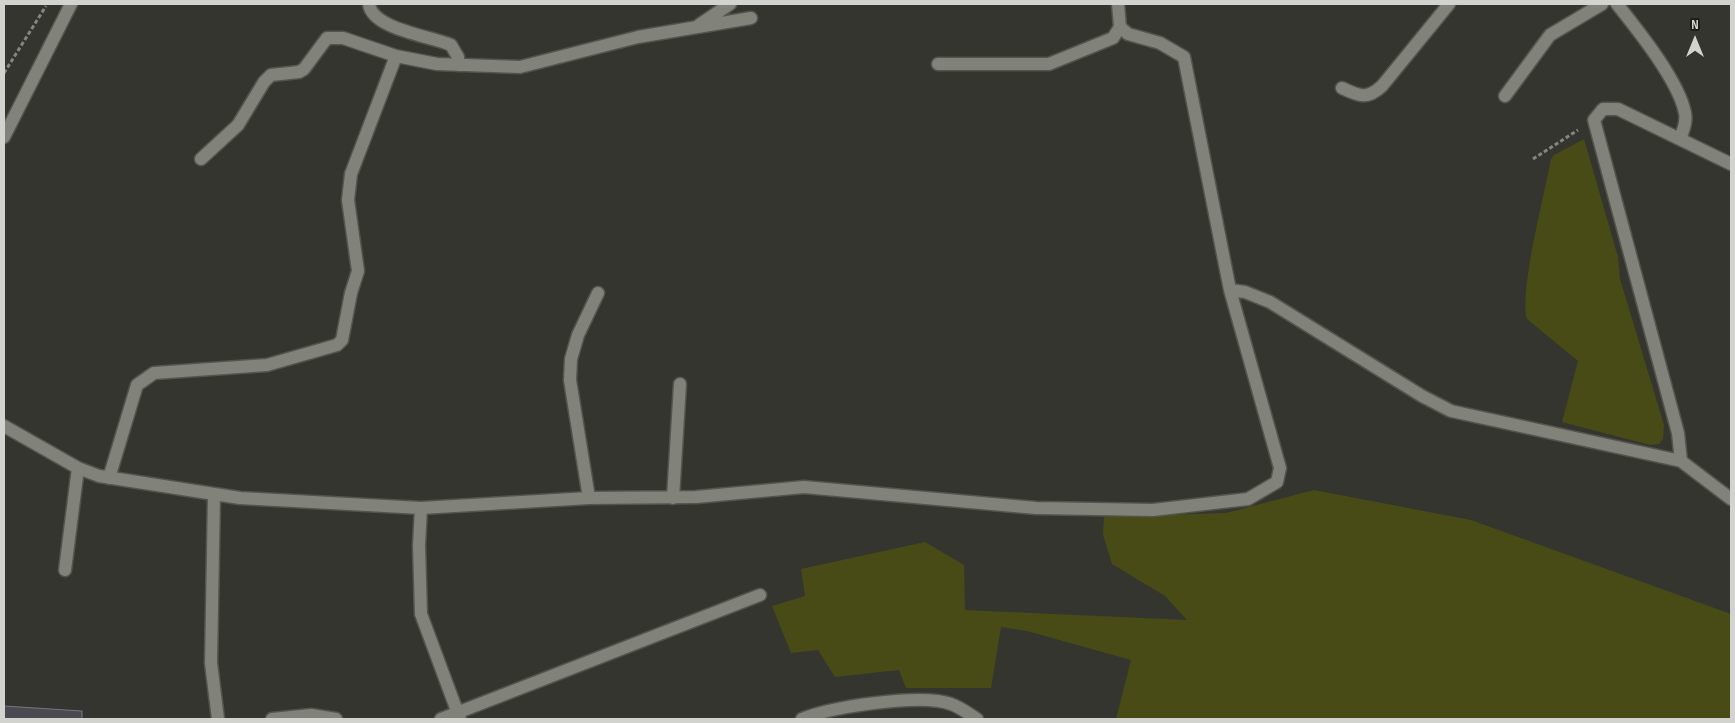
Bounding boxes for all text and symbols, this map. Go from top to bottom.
north arrow [1670,15,1720,65]
text: N [1691,16,1699,33]

